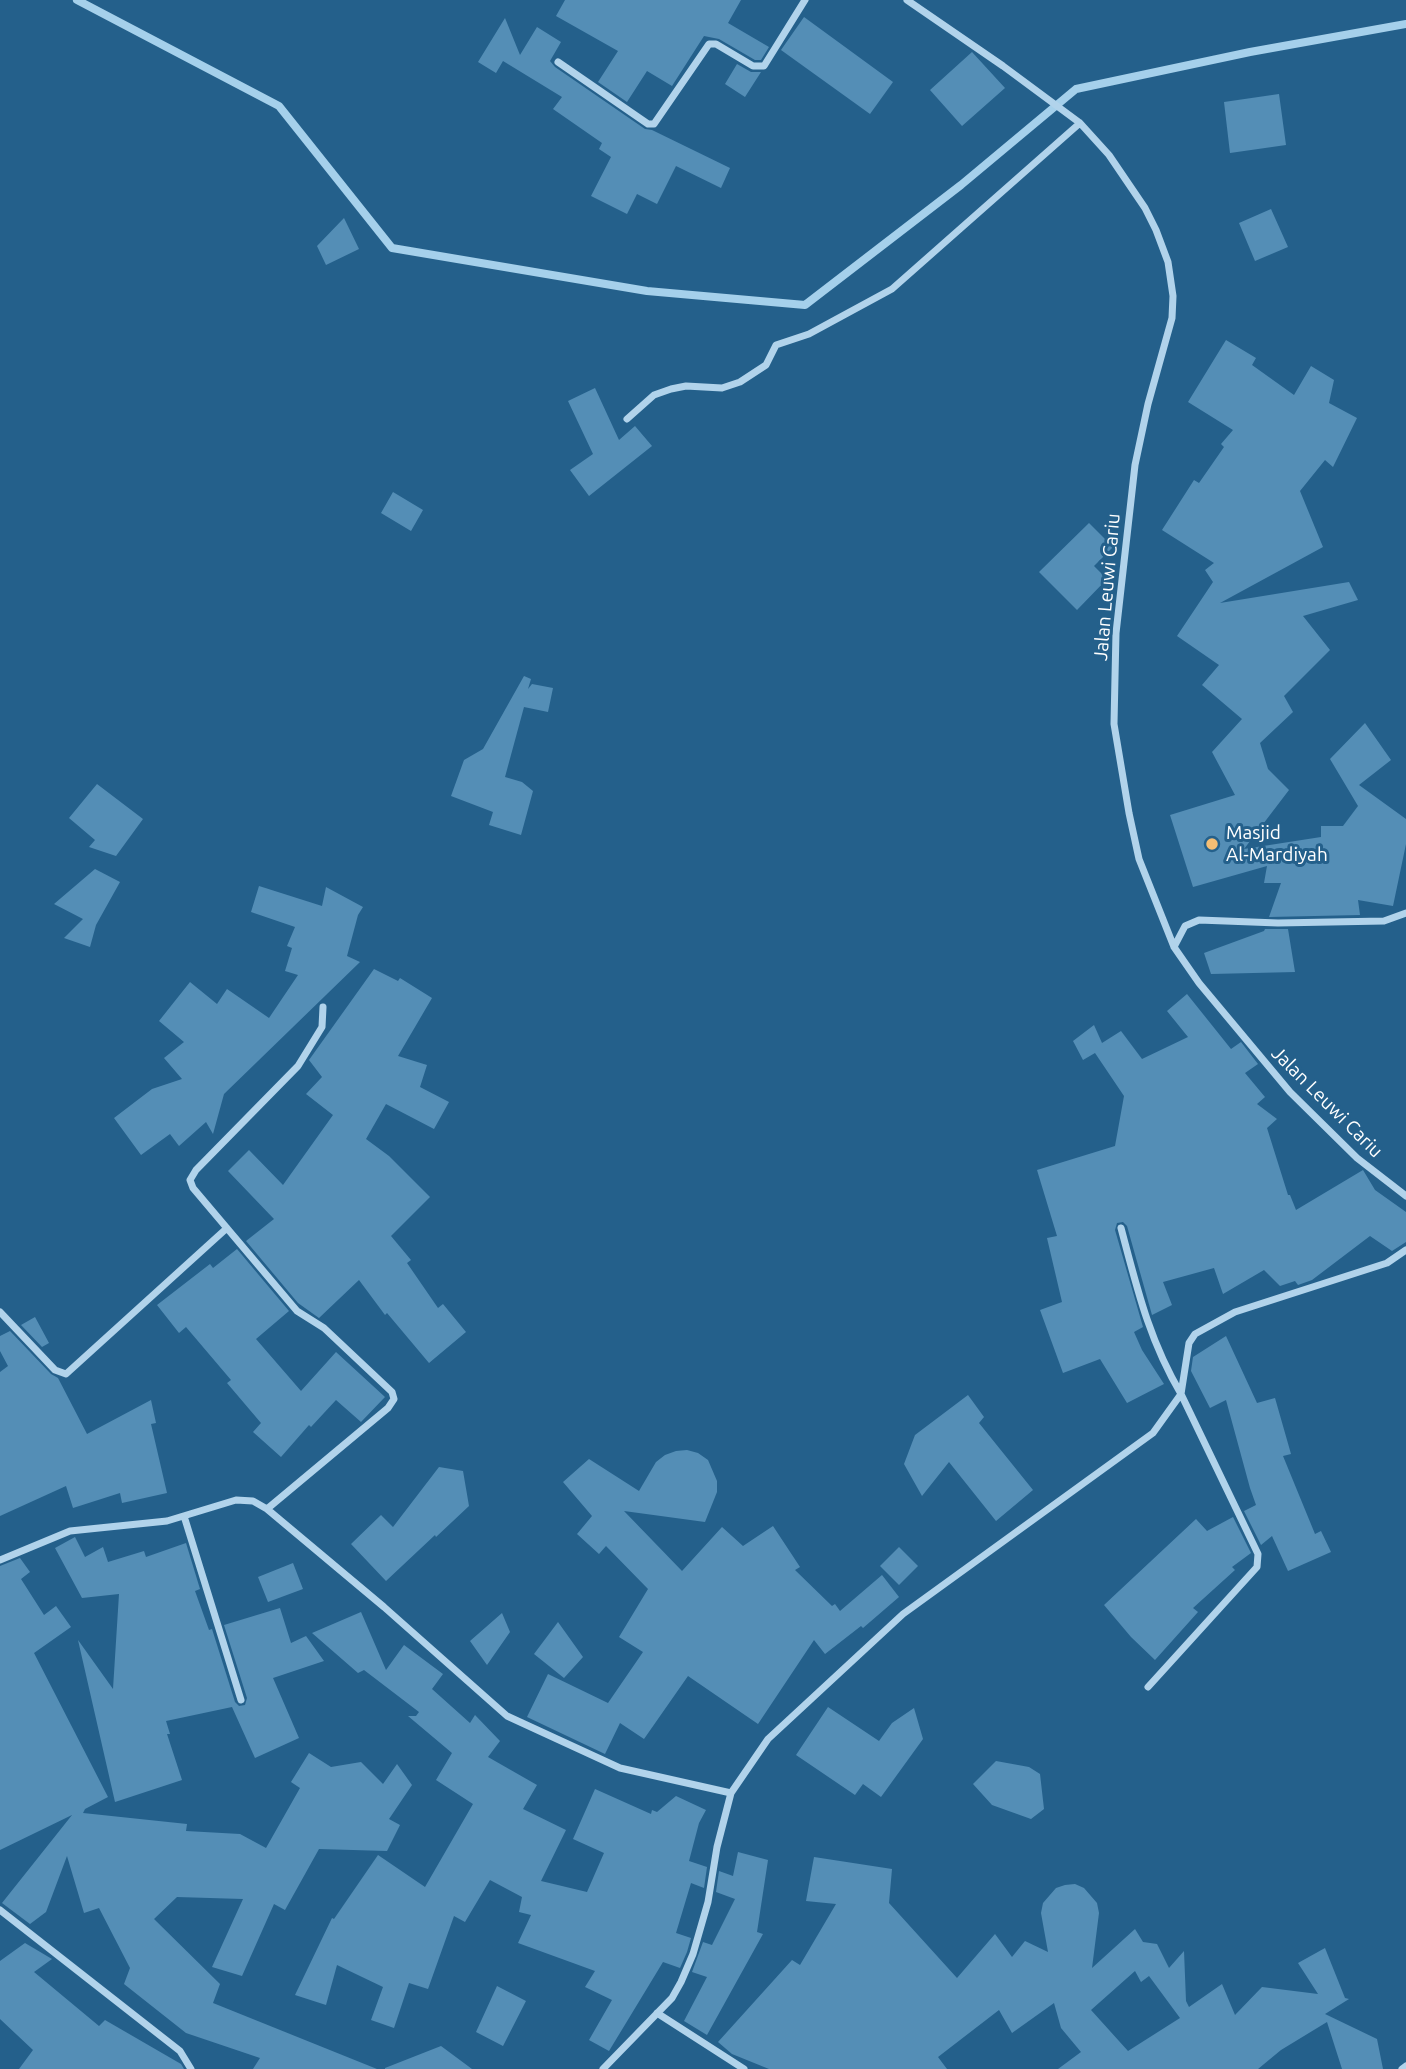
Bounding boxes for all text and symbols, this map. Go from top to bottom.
street label: Jalan Leuwi Cariu [1089,512,1125,662]
place label: Masjid Al-Mardiyah [1226,822,1328,866]
marker: Masjid Al-Mardiyah [1204,836,1220,852]
street label: Jalan Leuwi Cariu [1267,1042,1387,1162]

